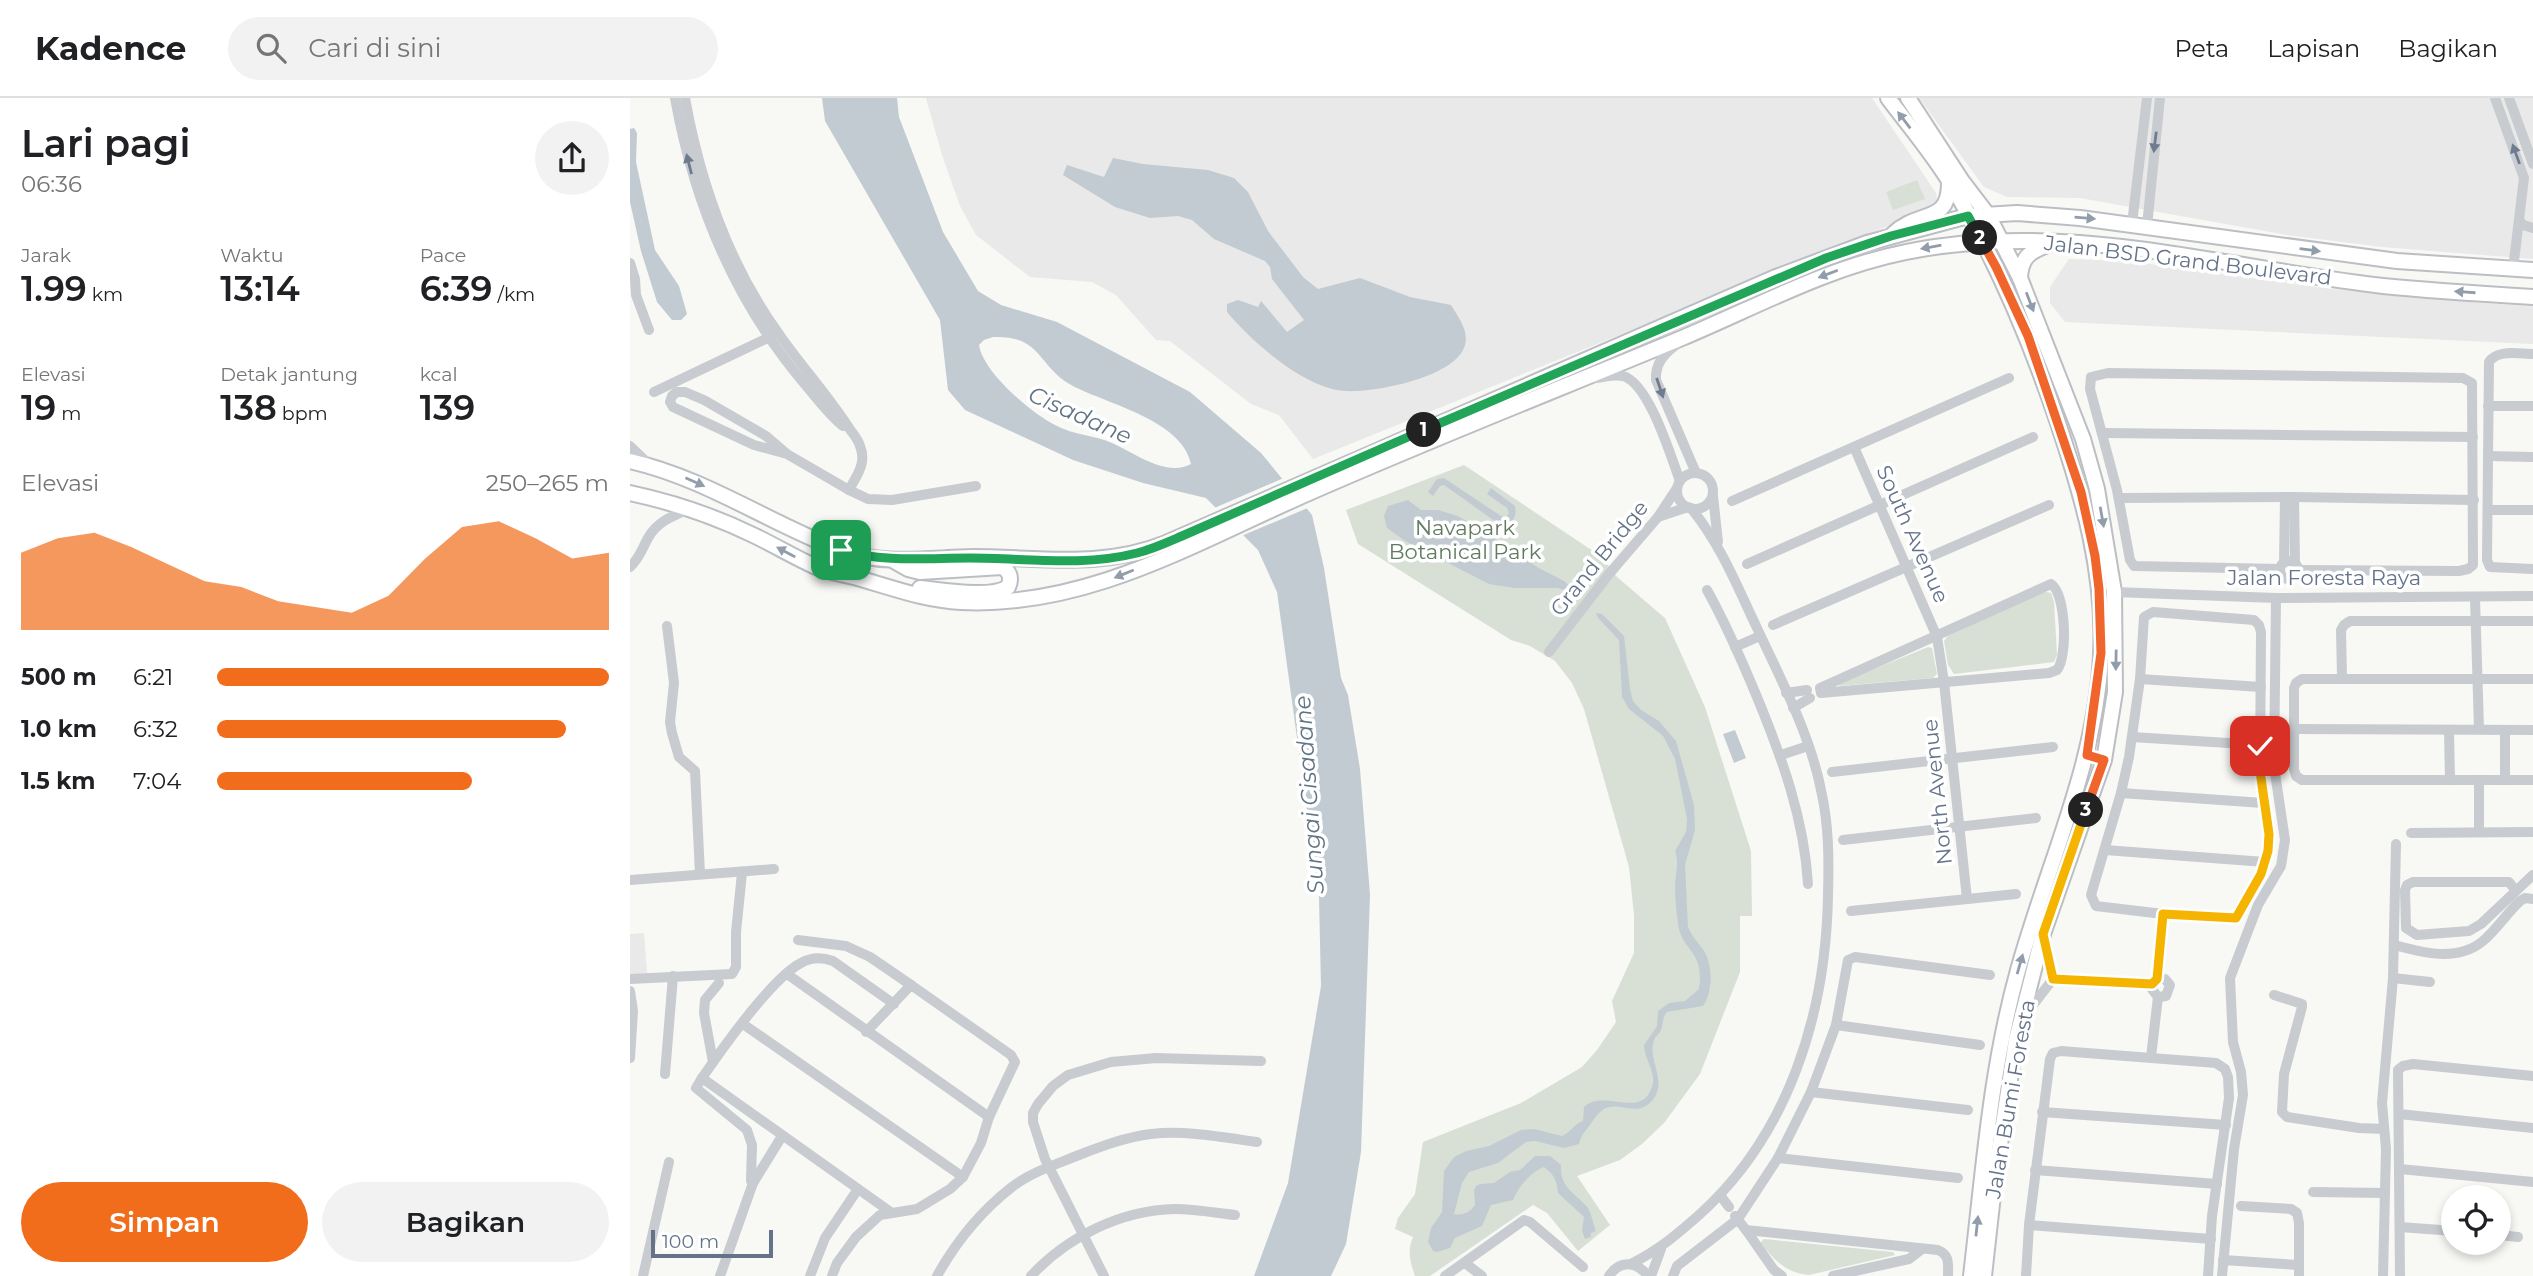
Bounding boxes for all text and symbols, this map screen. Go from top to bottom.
search box [228,17,718,80]
text: Kadence [35,28,186,68]
icon: search [252,29,290,67]
text: Cari di sini [308,32,442,64]
text: Peta [2174,34,2229,63]
text: Lapisan [2267,34,2360,63]
text: Bagikan [2398,34,2498,63]
one-way arrow [1898,111,1912,129]
text: Lari pagi [21,120,190,167]
button: share [535,121,609,195]
one-way arrow [2149,131,2160,153]
one-way arrow [2510,144,2521,165]
one-way arrow [683,153,694,175]
text: 06:36 [21,170,82,198]
one-way arrow [2074,213,2096,224]
pin: 2 [1962,220,1998,256]
text: 2 [1974,226,1985,249]
street label: Jalan BSD Grand Boulevard [2042,230,2333,290]
one-way arrow [1920,242,1942,253]
text: Jarak [21,244,71,267]
text: Waktu [220,244,283,267]
text: Pace [420,244,466,267]
one-way arrow [2300,244,2322,255]
text: 1.99 [21,267,87,310]
text: 13:14 [220,267,300,310]
text: 6:39 [420,267,492,310]
one-way arrow [1818,269,1839,280]
text: km [87,283,123,306]
text: /km [492,283,535,306]
one-way arrow [2454,286,2476,297]
one-way arrow [2024,291,2035,312]
text: Elevasi [21,363,86,386]
text: Detak jantung [220,363,358,386]
text: kcal [420,363,458,386]
one-way arrow [1655,377,1666,398]
water label: Cisadane [1024,380,1136,450]
text: 19 [21,386,56,429]
text: 138 [220,386,277,429]
text: 139 [420,386,475,429]
text: m [56,402,81,425]
text: bpm [277,402,328,425]
pin: 1 [1406,412,1442,448]
text: 1 [1420,418,1427,441]
street label: South Avenue [1872,461,1954,607]
text: Elevasi [21,469,99,497]
text: 250–265 m [486,469,609,497]
one-way arrow [685,476,705,488]
street label: Grand Bridge [1545,495,1653,621]
one-way arrow [2097,506,2108,528]
park label: Navapark Botanical Park [1389,515,1542,564]
pin [811,520,871,580]
icon: arrive [822,531,860,569]
one-way arrow [776,546,795,558]
street label: Jalan Foresta Raya [2226,565,2421,590]
one-way arrow [1113,569,1134,580]
one-way arrow [2110,649,2121,671]
text: 500 m [21,663,97,691]
text: 6:21 [133,663,173,691]
water label: Sungai Cisadane [1288,695,1330,895]
text: 1.0 km [21,715,97,743]
text: 6:32 [133,715,178,743]
pin [2230,716,2290,776]
street label: North Avenue [1917,718,1957,866]
icon: check [2241,727,2279,765]
text: 1.5 km [21,767,95,795]
text: 7:04 [133,767,181,795]
pin: 3 [2068,792,2104,828]
text: 3 [2080,798,2091,821]
one-way arrow [2015,954,2025,975]
street label: Jalan Bumi Foresta [1980,998,2040,1201]
button: Simpan [21,1182,308,1262]
button: Bagikan [322,1182,609,1262]
map controls [2441,1185,2511,1255]
button: locate [2441,1185,2511,1255]
one-way arrow [1972,1215,1983,1237]
scale bar [651,1227,774,1259]
text: 100 m [662,1230,719,1253]

